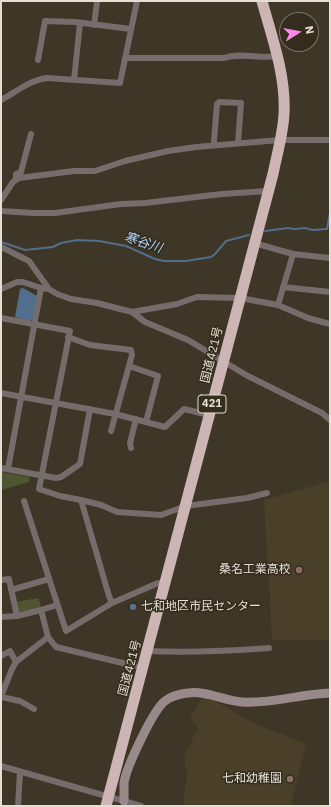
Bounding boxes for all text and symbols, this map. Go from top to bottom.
north arrow [279,12,319,52]
text: N [302,25,317,35]
water label: 寒谷川 [122,230,164,256]
street label: 国道421号 [198,325,226,385]
road number: 421 [198,395,226,413]
place label: 桑名工業高校 [219,563,291,577]
marker: 桑名工業高校 [294,565,304,575]
place label: 七和地区市民センター [141,600,261,614]
marker: 七和地区市民センター [128,602,138,612]
street label: 国道421号 [116,638,144,698]
place label: 七和幼稚園 [222,772,282,786]
marker: 七和幼稚園 [285,774,295,784]

